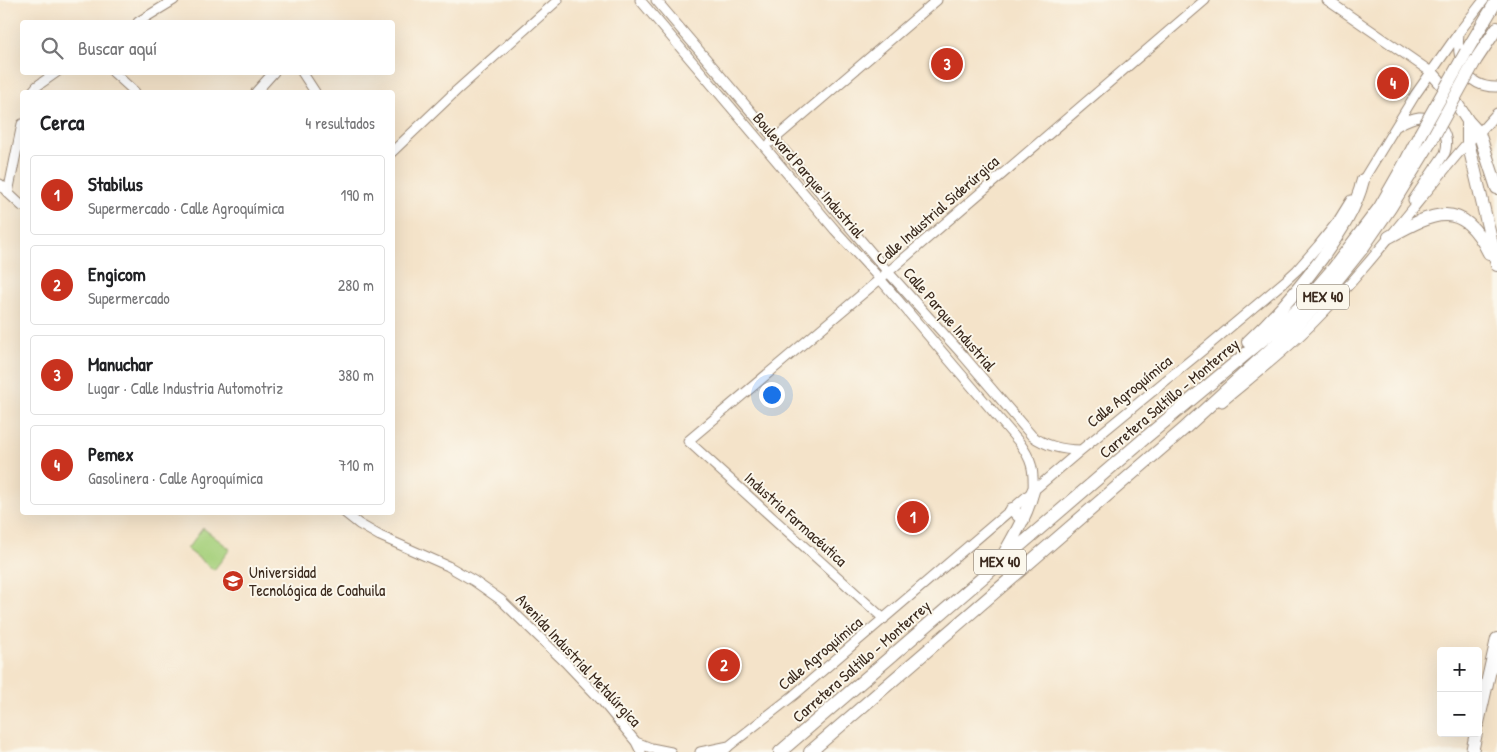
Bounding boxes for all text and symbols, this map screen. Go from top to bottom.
search box [20,20,395,75]
icon: search [38,34,66,62]
text: Buscar aquí [78,35,157,61]
pin: 3 [931,45,963,83]
pin: 4 [1377,64,1409,102]
street label: Boulevard Parque Industrial [748,107,870,243]
text: Cerca [40,108,84,137]
text: 4 resultados [305,112,375,134]
street label: Calle Industrial Siderúrgica [871,150,1003,270]
text: Stabilus [88,171,143,197]
text: 1 [54,184,60,206]
text: 190 m [341,184,374,206]
text: Supermercado · Calle Agroquímica [88,197,284,219]
text: Engicom [88,261,146,287]
street label: Calle Parque Industrial [899,262,1002,376]
text: 2 [53,274,61,296]
text: 280 m [338,274,374,296]
road number: MEX 40 [1297,284,1349,310]
text: Supermercado [88,287,170,309]
street label: Carretera Saltillo - Monterrey [1094,333,1244,463]
street label: Calle Agroquímica [1082,350,1176,432]
text: Manuchar [88,351,153,377]
text: 3 [53,364,61,386]
text: 380 m [338,364,374,386]
text: Lugar · Calle Industria Automotriz [88,377,283,399]
your location [759,382,785,408]
text: Pemex [88,441,134,467]
text: 4 [54,454,60,476]
text: 710 m [339,454,374,476]
text: Gasolinera · Calle Agroquímica [88,467,263,489]
street label: Industria Farmacéutica [740,467,852,571]
pin: 1 [897,498,929,536]
road number: MEX 40 [974,550,1026,574]
place label: Universidad Tecnológica de Coahuila [249,561,385,601]
school or university icon: Universidad Tecnológica de Coahuila [221,569,245,593]
street label: Avenida Industrial Metalúrgica [511,589,647,731]
street label: Carretera Saltillo - Monterrey [787,595,935,727]
street label: Calle Agroquímica [773,611,867,695]
pin: 2 [708,646,740,684]
map controls [1437,647,1482,737]
button: + [1437,647,1482,692]
button: − [1437,692,1482,737]

